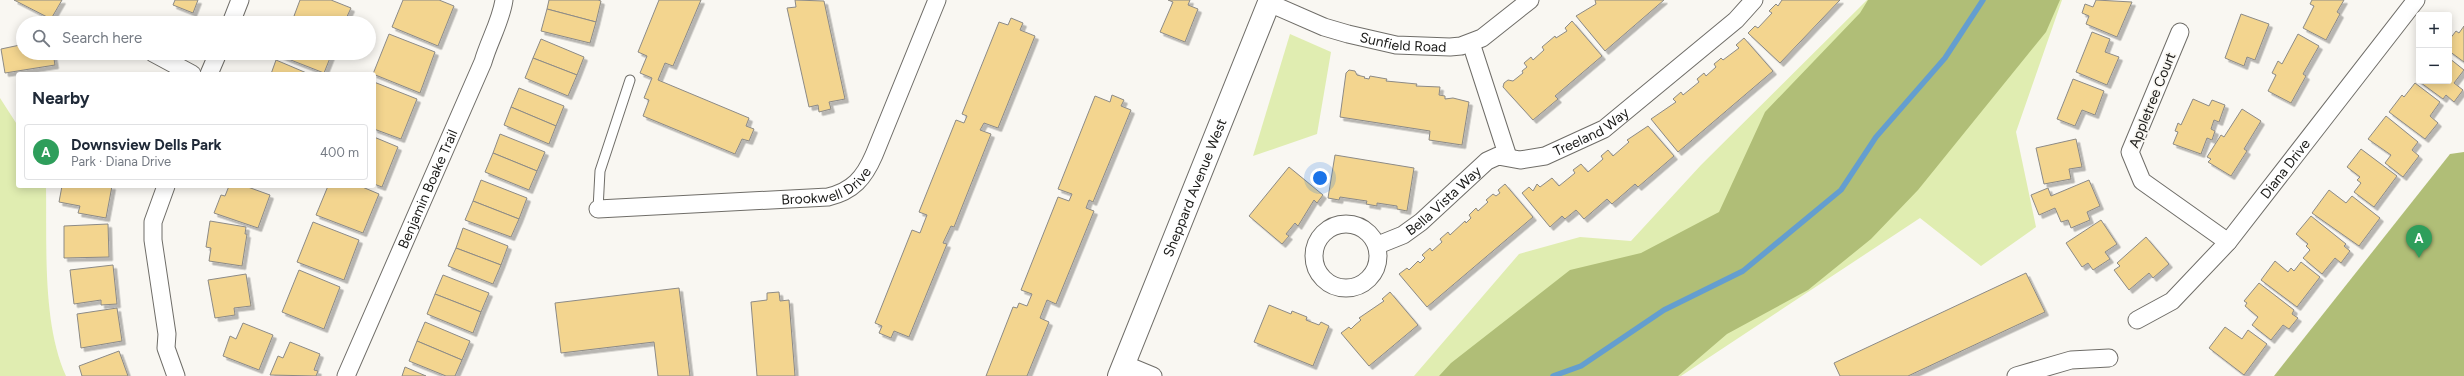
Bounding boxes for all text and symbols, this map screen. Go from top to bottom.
map controls [2416,12,2452,84]
button: + [2416,12,2452,48]
search box [16,16,376,60]
icon: search [30,27,52,49]
text: Search here [62,29,142,47]
street label: Sunfield Road [1358,29,1447,56]
button: − [2416,48,2452,84]
street label: Appletree Court [2126,50,2179,150]
text: Nearby [32,88,90,108]
street label: Treeland Way [1551,104,1633,160]
street label: Sheppard Avenue West [1160,116,1230,259]
street label: Benjamin Boake Trail [395,127,461,251]
text: Downsview Dells Park [71,136,222,154]
street label: Diana Drive [2257,136,2314,202]
text: A [41,145,51,160]
text: 400 m [320,145,359,160]
text: Park · Diana Drive [71,154,171,169]
street label: Bella Vista Way [1403,162,1485,239]
street label: Brookwell Drive [781,164,875,208]
your location [1310,168,1330,188]
pin: A [2406,225,2432,258]

